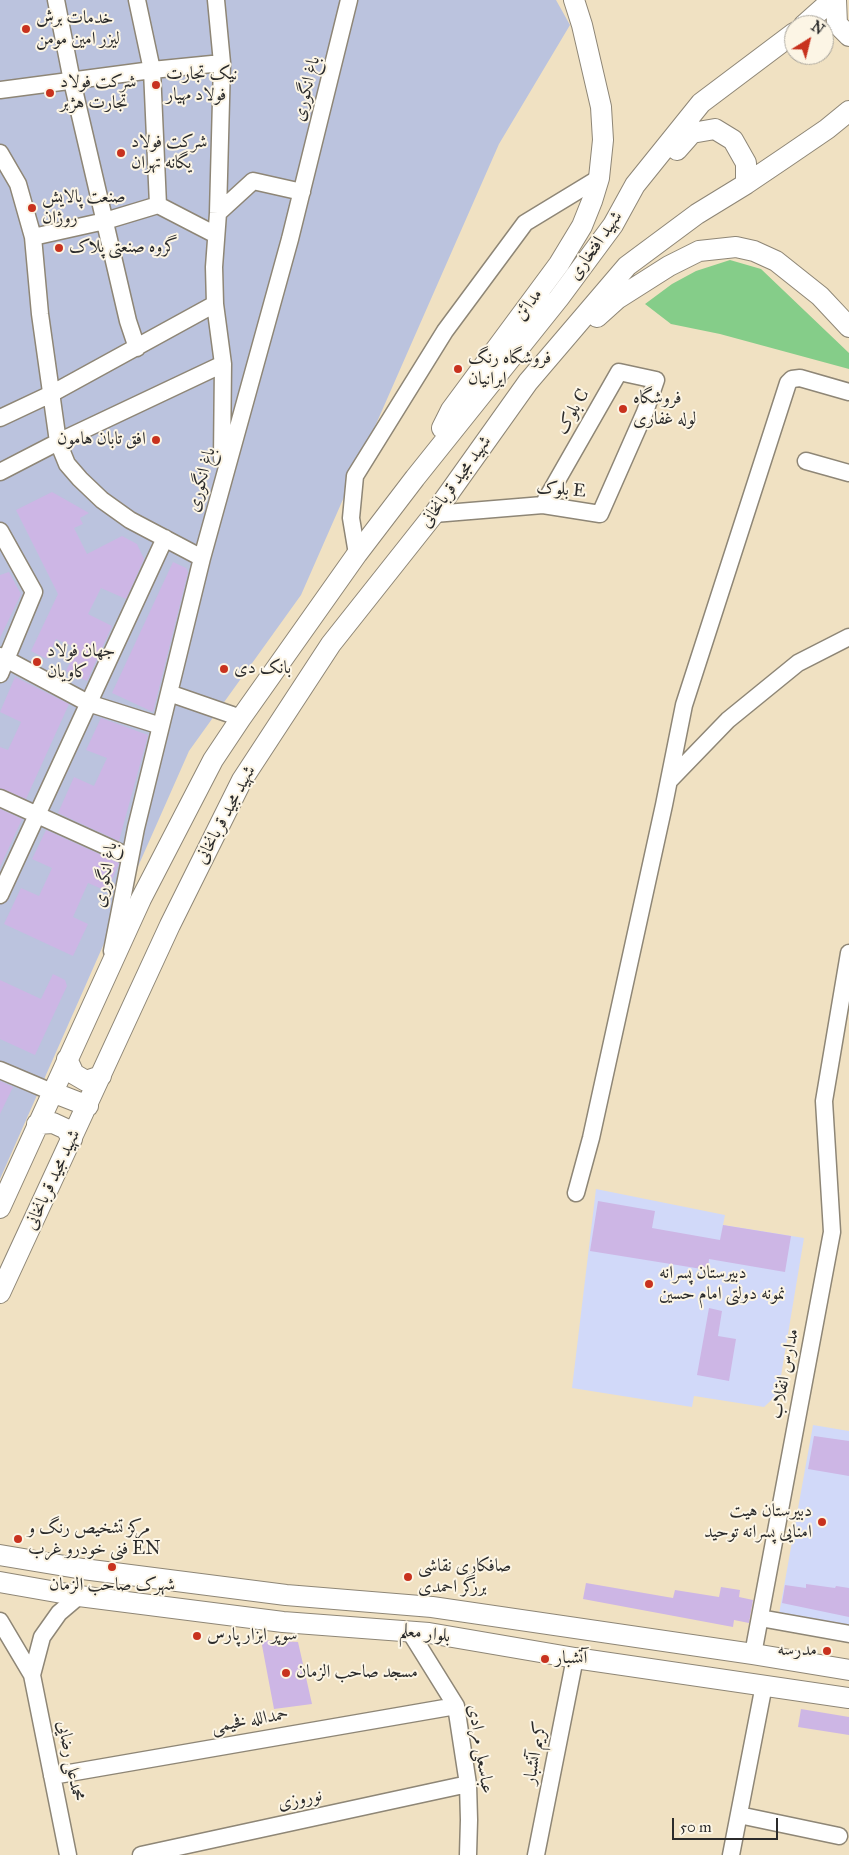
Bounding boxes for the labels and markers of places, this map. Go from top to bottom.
place label: خدمات برش لیزر امین مومن [36,8,120,50]
marker: خدمات برش لیزر امین مومن [20,23,32,35]
place label: نیک تجارت فولاد مهیار [166,64,238,106]
place label: شرکت فولاد تجارت هژبر [60,72,136,115]
marker: نیک تجارت فولاد مهیار [150,79,162,91]
marker: شرکت فولاد تجارت هژبر [44,87,56,99]
place label: شرکت فولاد یگانه تهران [131,132,207,174]
marker: شرکت فولاد یگانه تهران [115,147,127,159]
place label: صنعت پالایش روژان [42,187,126,230]
marker: صنعت پالایش روژان [26,202,38,214]
place label: گروه صنعتی پلاک [69,237,178,259]
marker: گروه صنعتی پلاک [53,242,65,254]
place label: فروشگاه رنگ ایرانیان [468,348,551,390]
marker: فروشگاه رنگ ایرانیان [452,363,464,375]
place label: فروشگاه لوله غفاری [633,388,696,430]
marker: فروشگاه لوله غفاری [617,403,629,415]
place label: افق تابان هامون [57,429,146,451]
marker: افق تابان هامون [150,434,162,446]
place label: جهان فولاد کاویان [47,641,115,684]
marker: جهان فولاد کاویان [31,656,43,668]
place label: بانک دی [234,658,291,680]
marker: بانک دی [218,663,230,675]
place label: دبیرستان پسرانه نمونه دولتی امام حسین [659,1263,785,1306]
marker: دبیرستان پسرانه نمونه دولتی امام حسین [643,1278,655,1290]
place label: دبیرستان هیت امنایی پسرانه توحید [704,1501,812,1544]
marker: دبیرستان هیت امنایی پسرانه توحید [816,1516,828,1528]
place label: مرکز تشخیص رنگ و فنی خودرو غرب EN [28,1518,160,1560]
marker: مرکز تشخیص رنگ و فنی خودرو غرب EN [12,1533,24,1545]
place label: صافکاری نقاشی برزگر احمدی [418,1556,511,1598]
marker: شهرک صاحب الزمان [106,1561,118,1573]
marker: صافکاری نقاشی برزگر احمدی [402,1571,414,1583]
place label: شهرک صاحب الزمان [49,1575,175,1597]
place label: سوپر ابزار پارس [207,1625,297,1647]
marker: سوپر ابزار پارس [191,1630,203,1642]
place label: مدرسه [777,1640,817,1662]
marker: مدرسه [821,1645,833,1657]
place label: آتشبار [555,1648,587,1670]
marker: آتشبار [539,1653,551,1665]
place label: مسجد صاحب الزمان [296,1662,418,1684]
marker: مسجد صاحب الزمان [280,1667,292,1679]

